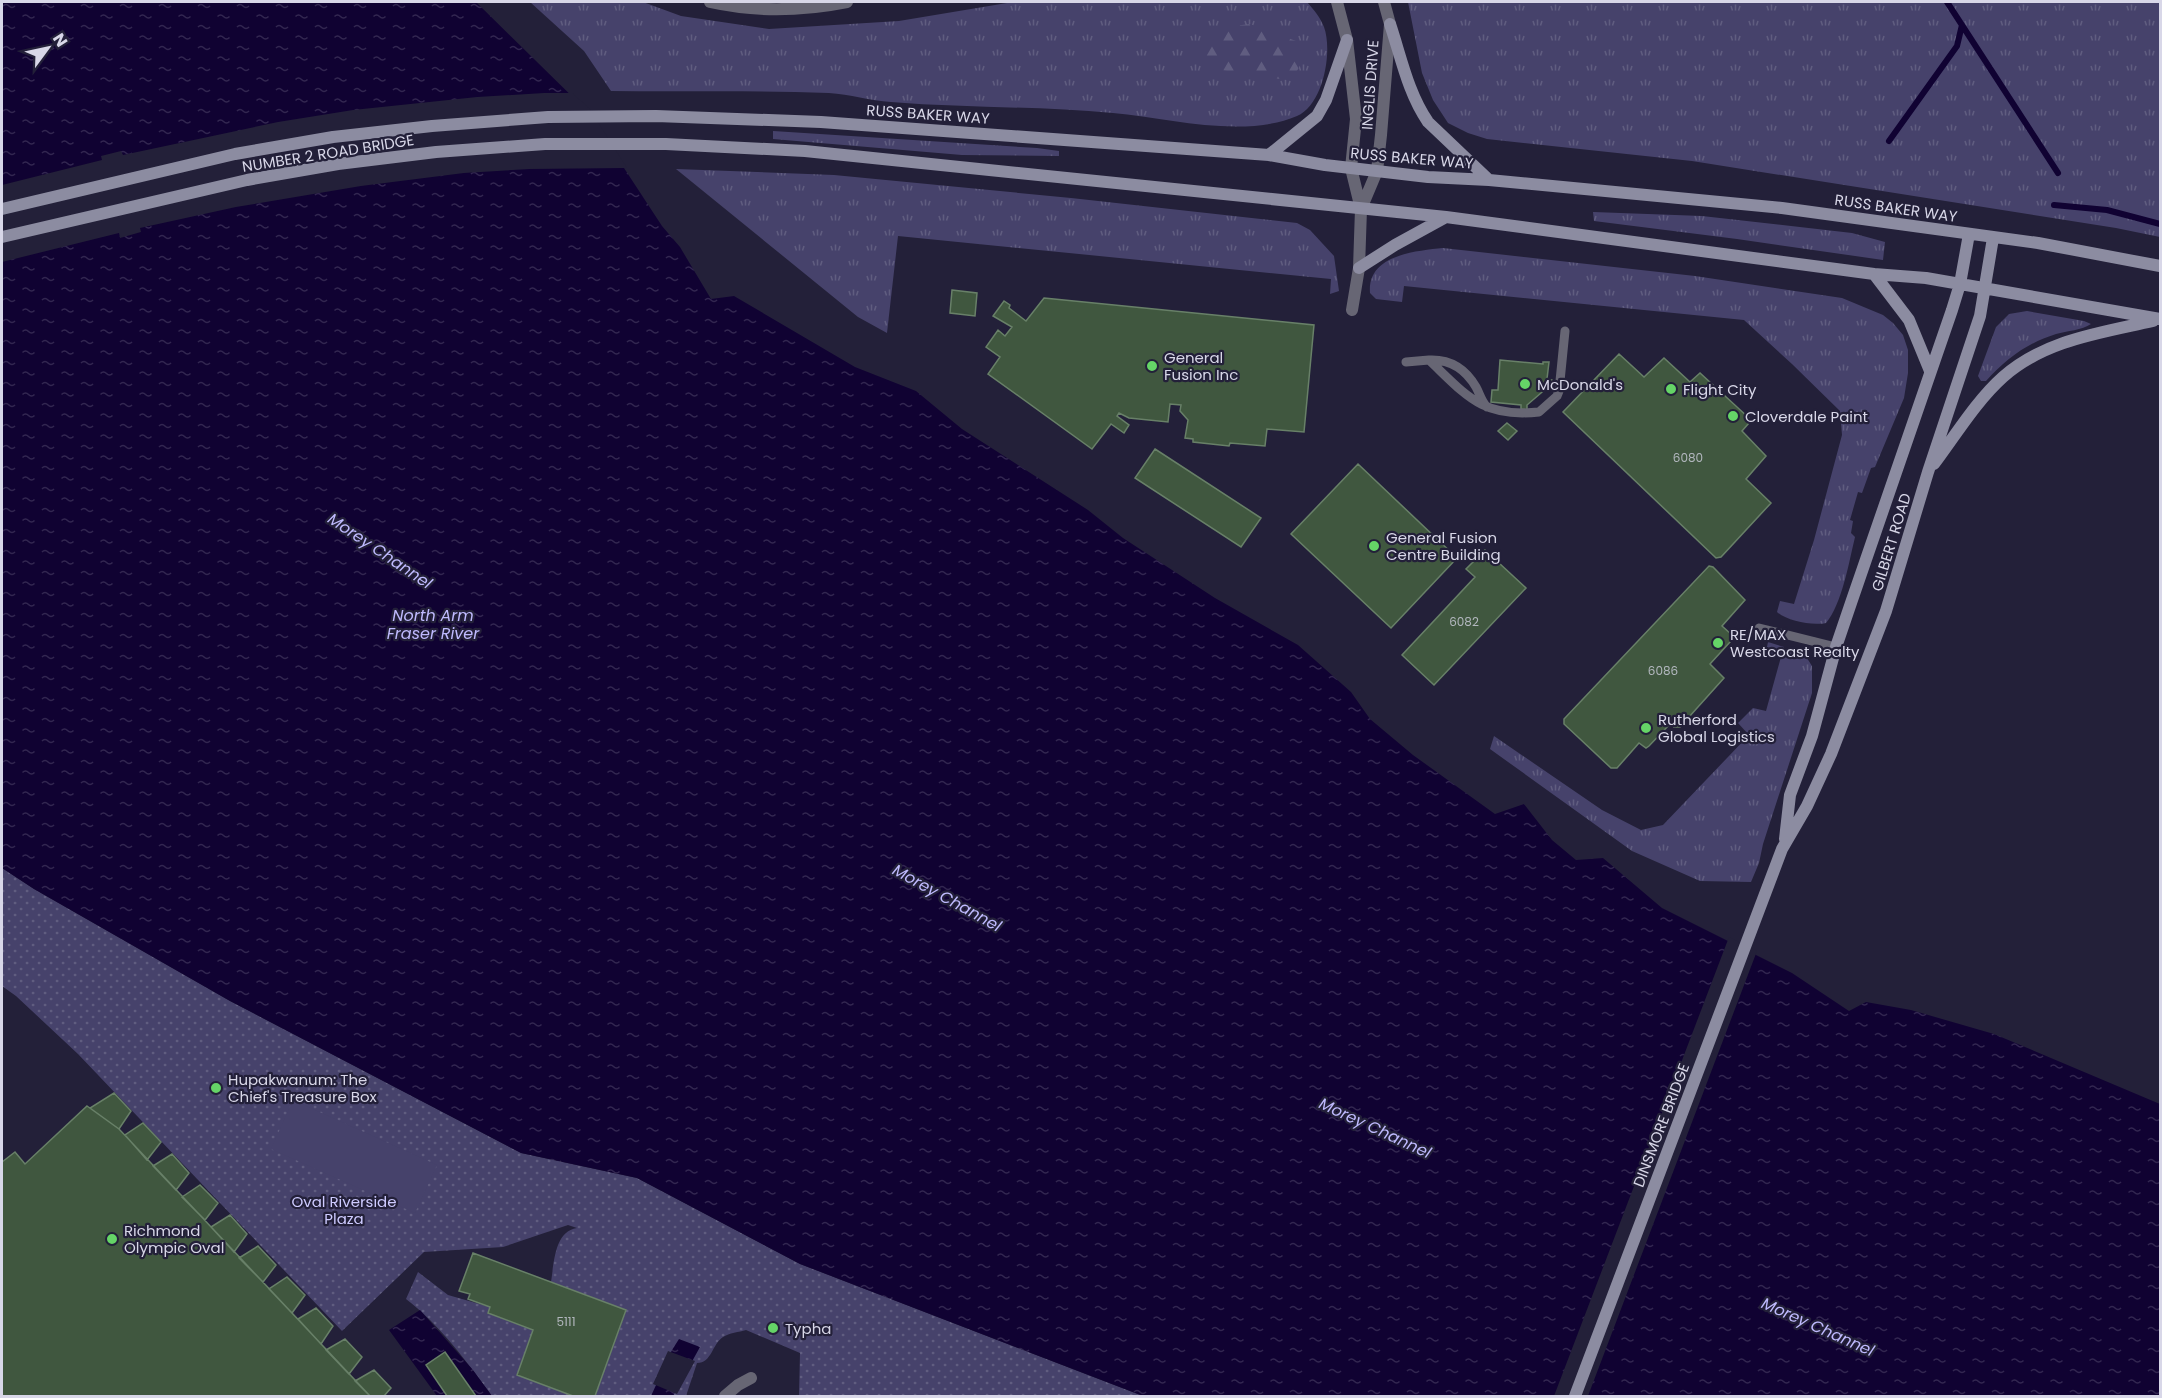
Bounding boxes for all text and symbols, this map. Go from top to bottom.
north arrow [18,18,78,78]
text: N [47,29,73,51]
street label: INGLIS DRIVE [1356,39,1384,131]
street label: RUSS BAKER WAY [866,99,991,129]
street label: NUMBER 2 ROAD BRIDGE [241,129,415,177]
street label: RUSS BAKER WAY [1350,142,1475,174]
street label: RUSS BAKER WAY [1833,189,1959,227]
place label: General Fusion Inc [1164,347,1238,385]
marker: General Fusion Inc [1145,359,1159,373]
place label: McDonald's [1537,374,1623,395]
marker: McDonald's [1518,377,1532,391]
place label: Flight City [1683,379,1757,400]
marker: Flight City [1664,382,1678,396]
place label: Cloverdale Paint [1745,406,1868,427]
marker: Cloverdale Paint [1726,409,1740,423]
house number: 6080 [1673,449,1703,466]
street label: GILBERT ROAD [1866,490,1916,594]
water label: Morey Channel [323,508,437,595]
place label: General Fusion Centre Building [1386,527,1501,565]
marker: General Fusion Centre Building [1367,539,1381,553]
water label: North Arm Fraser River [387,604,480,645]
house number: 6082 [1449,613,1479,630]
place label: RE/MAX Westcoast Realty [1730,624,1860,662]
marker: RE/MAX Westcoast Realty [1711,636,1725,650]
house number: 6086 [1648,662,1678,679]
place label: Rutherford Global Logistics [1658,709,1775,747]
marker: Rutherford Global Logistics [1639,721,1653,735]
water label: Morey Channel [888,859,1006,938]
street label: DINSMORE BRIDGE [1628,1060,1694,1190]
place label: Hupakwanum: The Chief's Treasure Box [228,1069,377,1107]
marker: Hupakwanum: The Chief's Treasure Box [209,1081,223,1095]
water label: Morey Channel [1315,1092,1435,1164]
park label: Oval Riverside Plaza [291,1191,397,1229]
place label: Richmond Olympic Oval [124,1220,224,1258]
marker: Richmond Olympic Oval [105,1232,119,1246]
water label: Morey Channel [1758,1292,1878,1362]
house number: 5111 [556,1313,576,1330]
place label: Typha [785,1318,831,1339]
marker: Typha [766,1321,780,1335]

